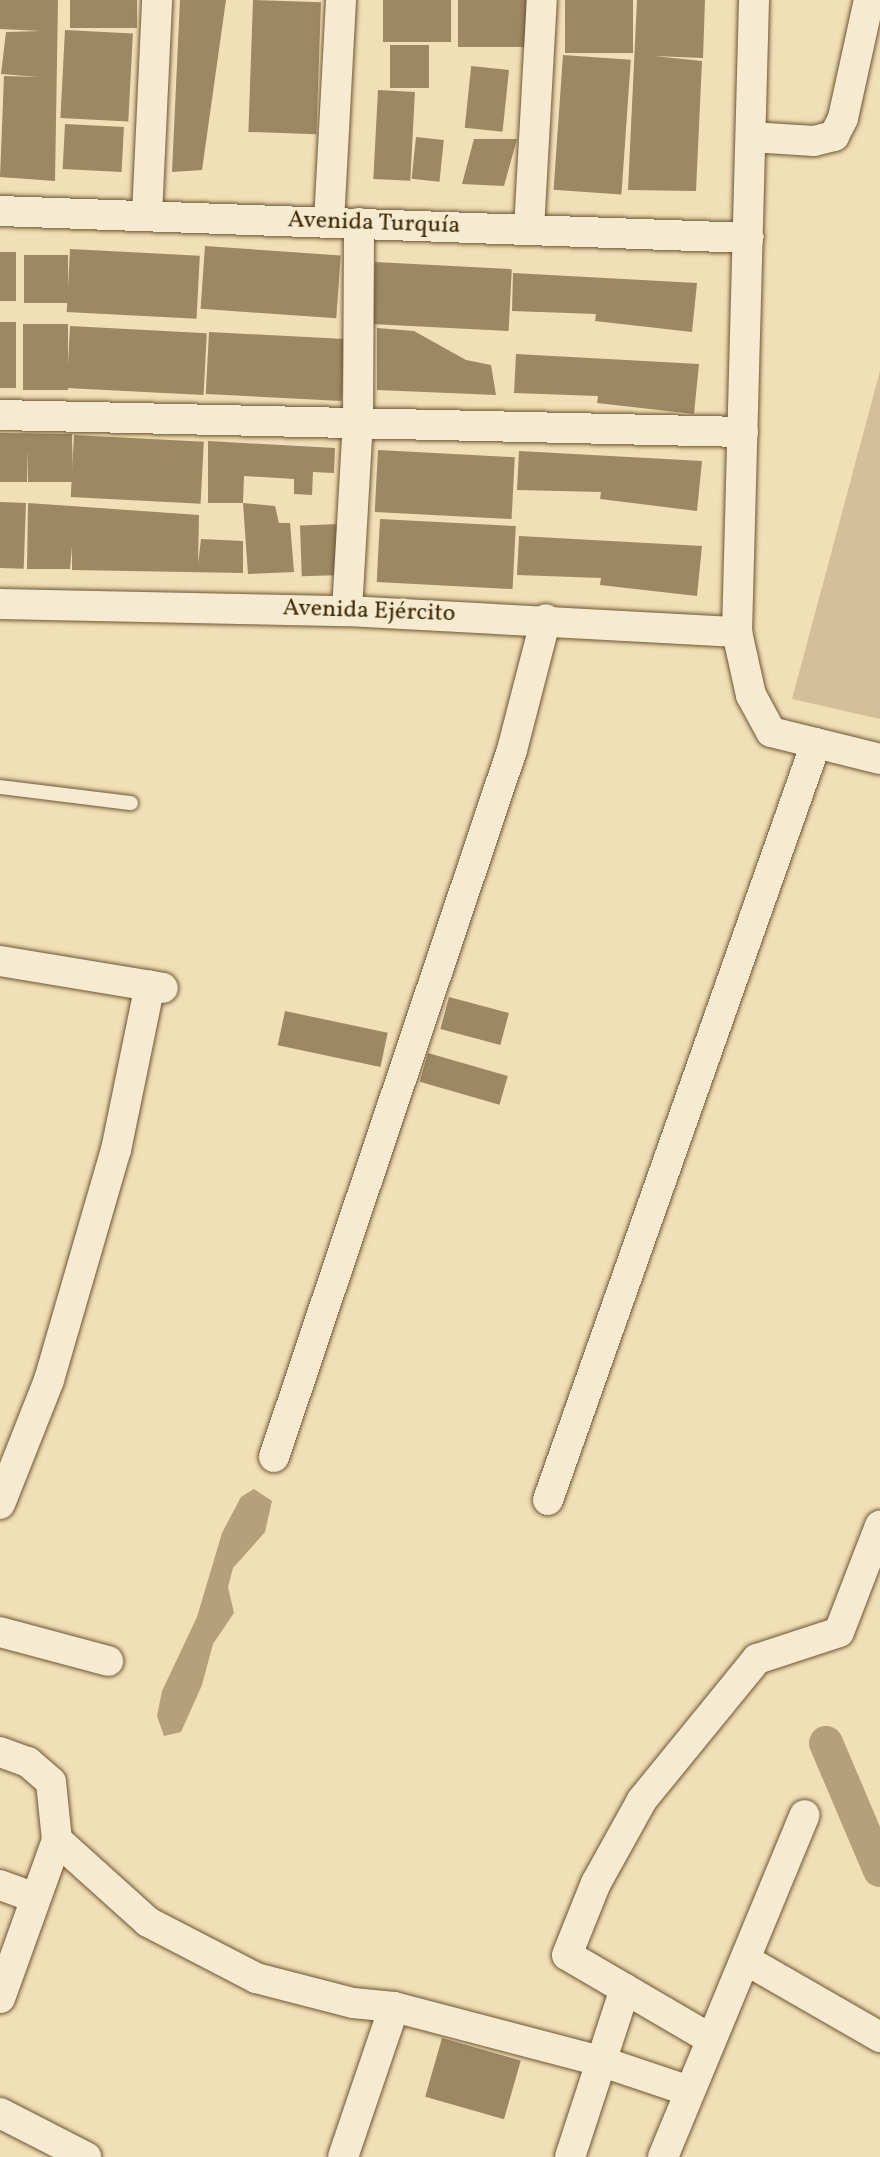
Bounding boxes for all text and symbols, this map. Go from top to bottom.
street label: Avenida Turquía [287,207,461,241]
street label: Avenida Ejército [282,595,456,629]

